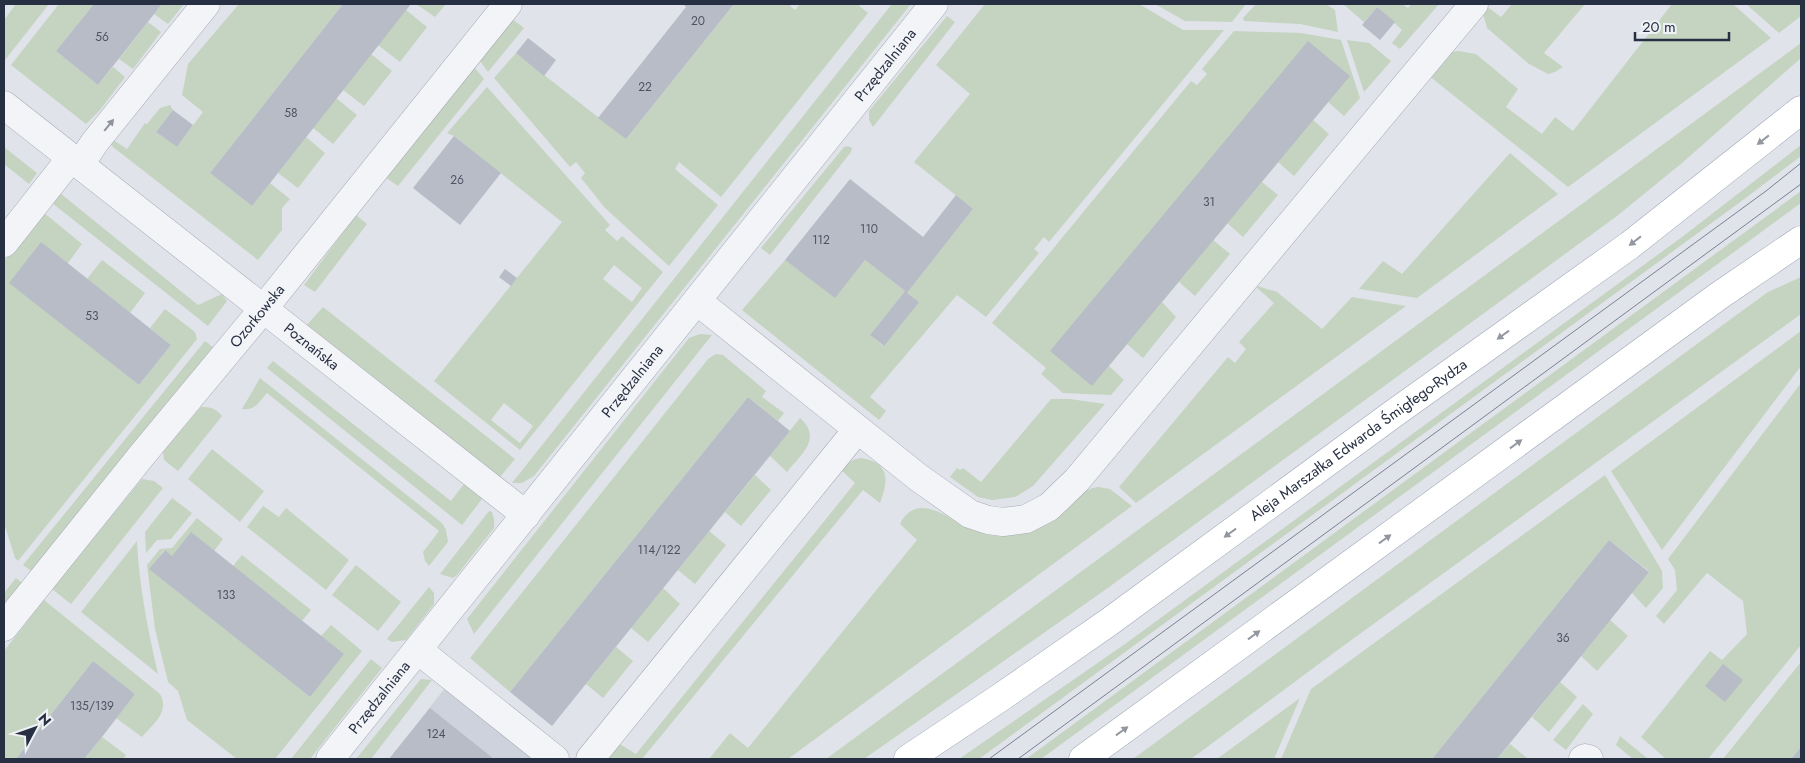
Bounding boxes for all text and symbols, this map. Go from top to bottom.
scale bar [1635,10,1729,42]
house number: 20 [691,12,705,30]
text: 20 m [1642,16,1676,38]
street label: Przędzalniana [849,23,921,106]
house number: 56 [95,28,109,46]
house number: 22 [638,78,652,96]
house number: 58 [284,104,298,122]
one-way arrow [104,118,114,132]
one-way arrow [1757,135,1770,146]
house number: 26 [450,171,464,189]
house number: 31 [1203,193,1215,211]
house number: 110 [860,220,878,238]
house number: 112 [812,231,830,249]
one-way arrow [1629,235,1642,246]
street label: Ozorkowska [224,280,290,353]
house number: 53 [85,307,99,325]
street label: Poznańska [279,318,344,375]
one-way arrow [1496,330,1510,340]
street label: Przędzalniana [596,340,668,422]
street label: Aleja Marszałka Edwarda Śmigłego-Rydza [1245,354,1472,526]
one-way arrow [1509,438,1522,449]
one-way arrow [1224,528,1237,539]
one-way arrow [1378,534,1391,545]
house number: 114/122 [637,541,681,559]
house number: 133 [217,586,236,604]
house number: 36 [1556,629,1570,647]
one-way arrow [1247,630,1261,640]
street label: Przędzalniana [343,656,415,739]
house number: 135/139 [70,697,114,715]
north arrow [10,703,60,753]
text: N [34,709,56,730]
house number: 124 [426,725,446,743]
one-way arrow [1115,725,1128,736]

